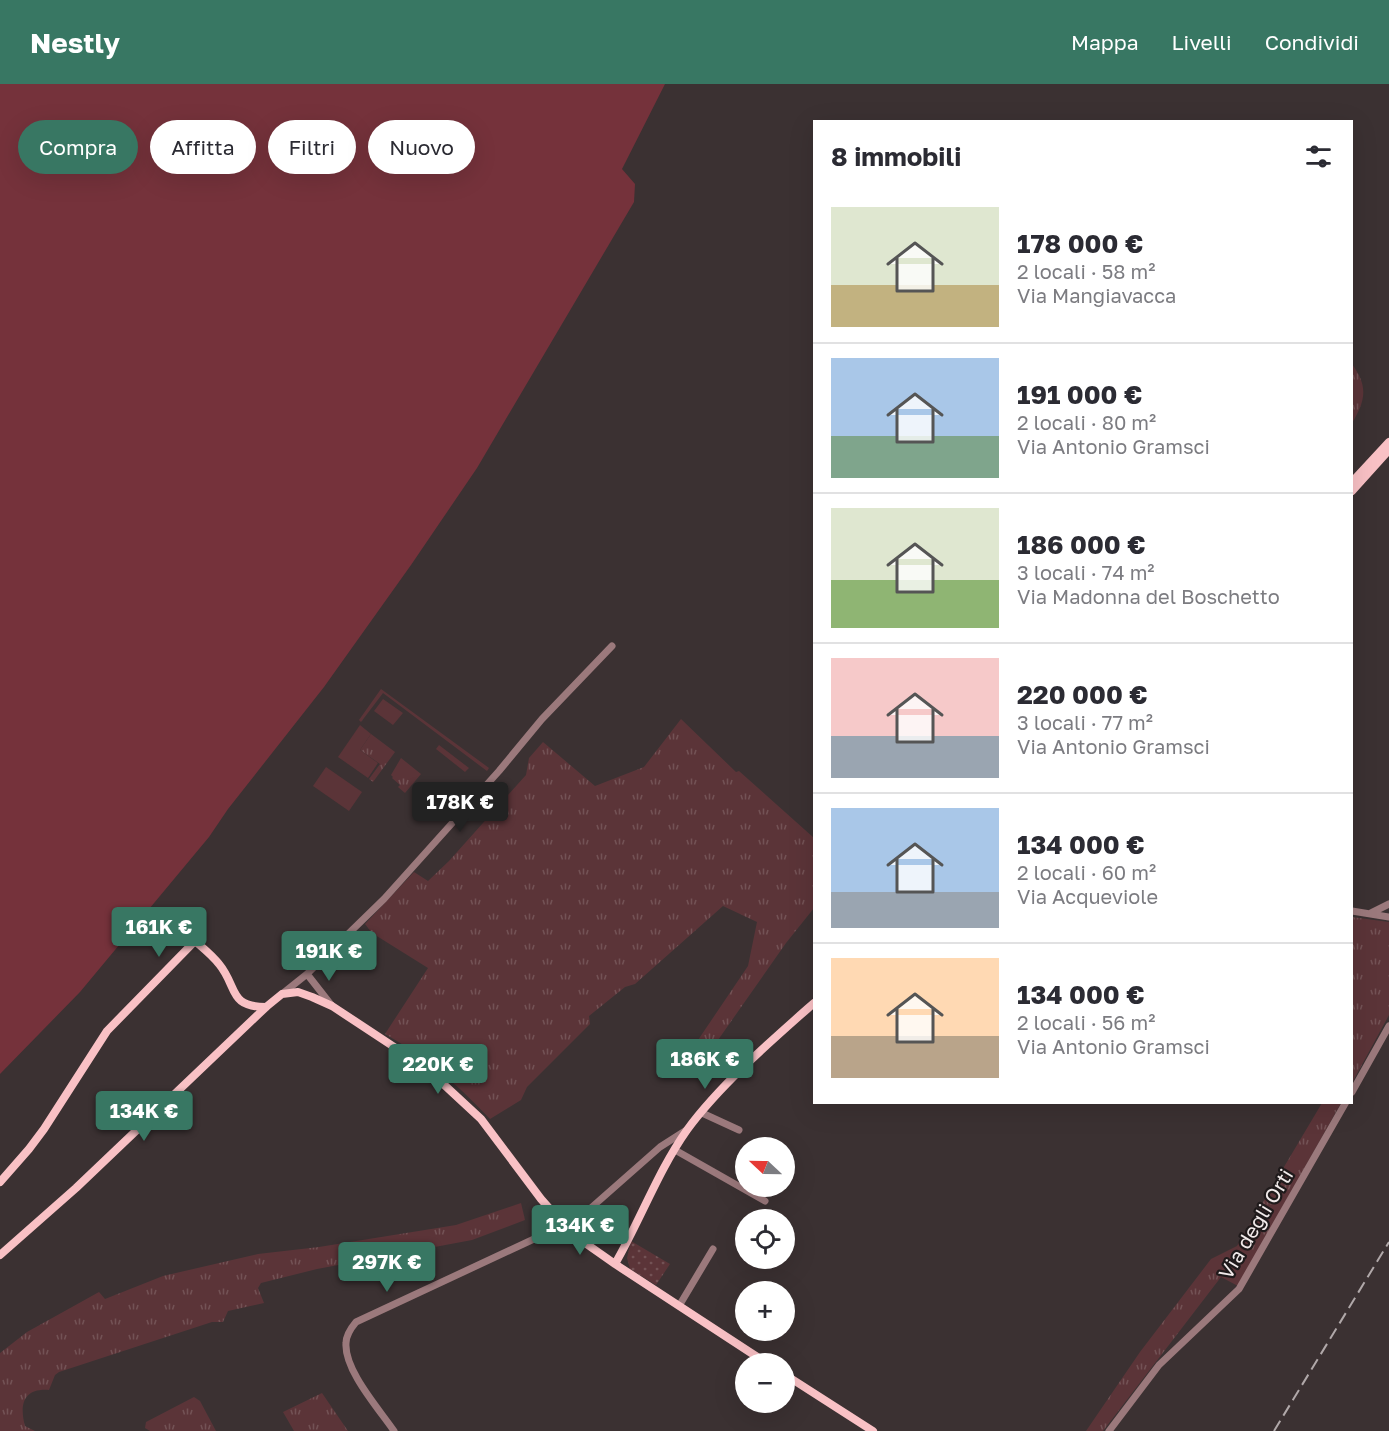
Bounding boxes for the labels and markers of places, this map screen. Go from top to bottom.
pin: 178K € [411,782,509,833]
pin: 161K € [110,907,208,958]
pin: 191K € [280,931,378,982]
pin: 186K € [656,1039,754,1090]
pin: 220K € [389,1044,487,1095]
pin: 134K € [95,1091,193,1142]
pin: 134K € [531,1205,629,1256]
pin: 297K € [338,1242,436,1293]

